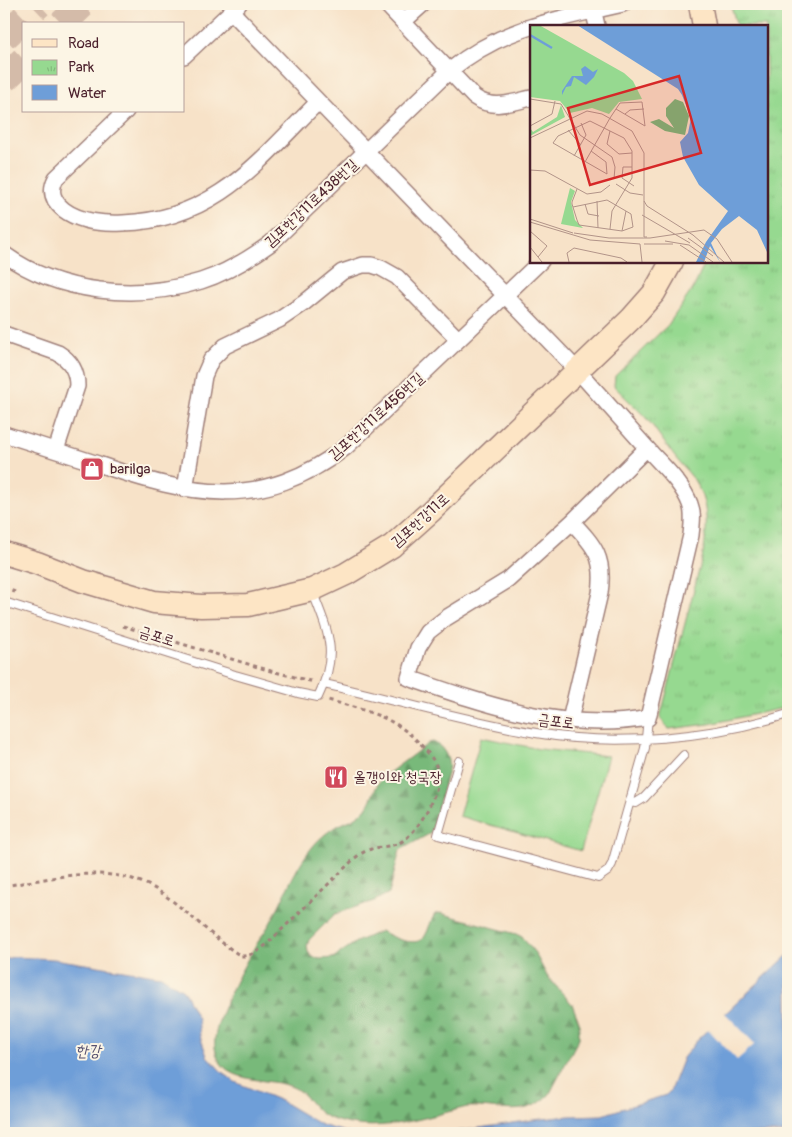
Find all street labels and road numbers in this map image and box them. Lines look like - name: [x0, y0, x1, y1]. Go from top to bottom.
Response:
- street label: 김포한강11로438번길: [261, 155, 362, 252]
- street label: 김포한강11로456번길: [325, 369, 428, 464]
- street label: 김포한강11로: [387, 489, 453, 552]
- street label: 금포로: [137, 622, 177, 651]
- street label: 금포로: [537, 710, 575, 733]

